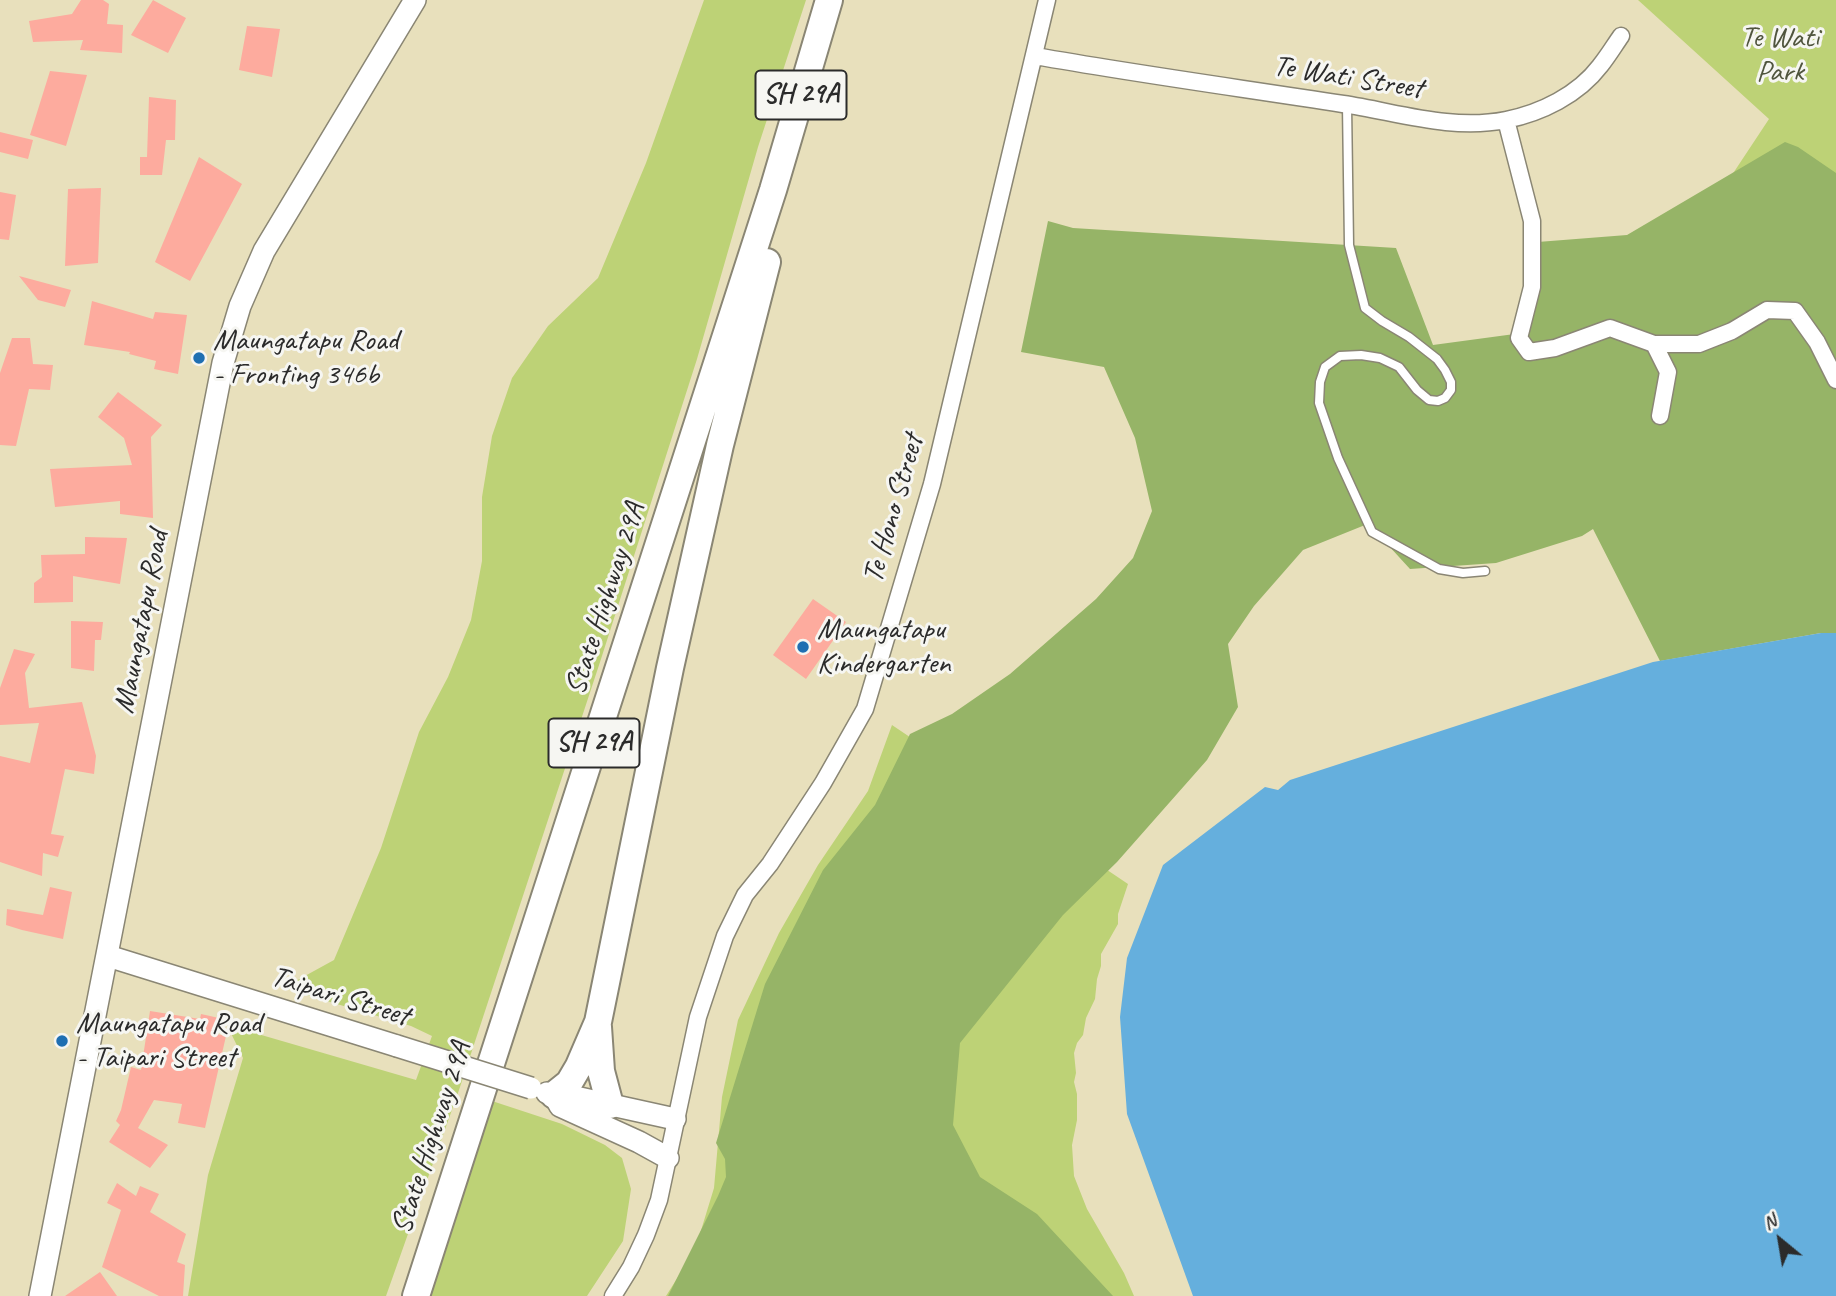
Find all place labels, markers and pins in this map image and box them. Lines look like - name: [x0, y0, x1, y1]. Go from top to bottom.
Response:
- place label: Maungatapu Road - Fronting 346b: [213, 323, 398, 394]
- marker: Maungatapu Road - Fronting 346b: [191, 350, 207, 366]
- place label: Maungatapu Kindergarten: [817, 612, 951, 682]
- marker: Maungatapu Kindergarten: [795, 639, 811, 655]
- place label: Maungatapu Road - Taipari Street: [76, 1006, 261, 1076]
- marker: Maungatapu Road - Taipari Street: [54, 1033, 70, 1049]

